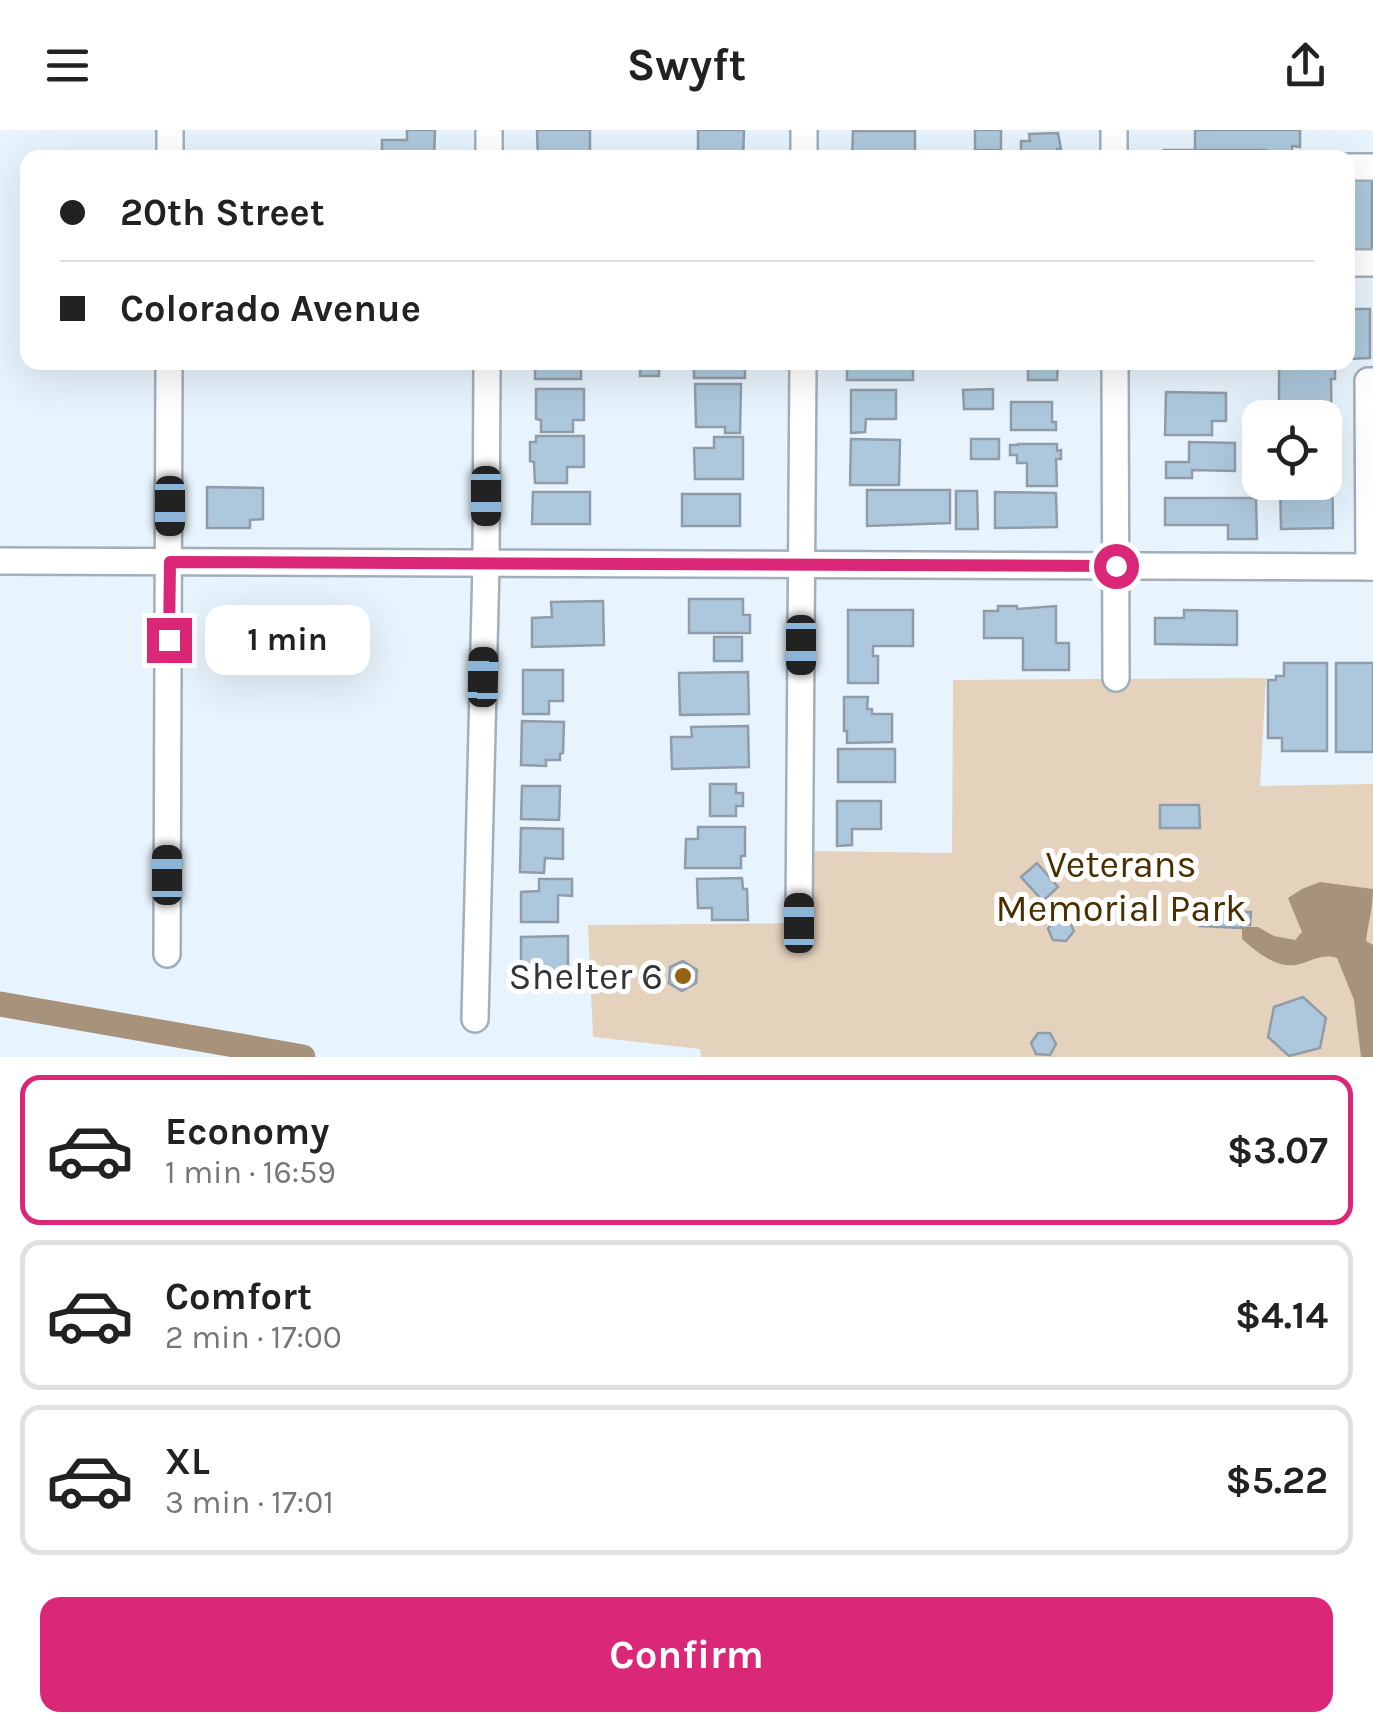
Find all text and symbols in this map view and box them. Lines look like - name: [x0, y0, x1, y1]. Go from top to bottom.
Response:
- icon: menu: [40, 38, 95, 93]
- icon: share: [1278, 38, 1333, 93]
- text: Swyft: [627, 39, 746, 91]
- text: 20th Street: [120, 190, 325, 235]
- text: Colorado Avenue: [120, 286, 421, 331]
- map controls: [1242, 400, 1342, 500]
- button: locate: [1242, 400, 1342, 500]
- car: [471, 466, 501, 526]
- car: [155, 476, 185, 536]
- route start: [1094, 544, 1139, 589]
- callout: 1 min: [204, 605, 369, 675]
- car: [786, 615, 816, 675]
- route end: [147, 618, 192, 663]
- text: 1 min: [247, 621, 328, 658]
- car: [467, 647, 499, 707]
- park label: Veterans Memorial Park: [996, 842, 1246, 931]
- car: [152, 845, 182, 905]
- car: [784, 893, 814, 953]
- place label: Shelter 6: [509, 954, 663, 999]
- marker: Shelter 6: [672, 965, 694, 987]
- icon: car: [45, 1105, 135, 1195]
- text: Economy: [165, 1109, 329, 1154]
- text: $3.07: [1227, 1128, 1328, 1173]
- text: 1 min · 16:59: [165, 1154, 336, 1191]
- icon: car: [45, 1270, 135, 1360]
- text: Comfort: [165, 1274, 312, 1319]
- text: $4.14: [1235, 1293, 1328, 1338]
- text: 2 min · 17:00: [165, 1319, 342, 1356]
- icon: car: [45, 1435, 135, 1525]
- text: XL: [165, 1439, 210, 1484]
- text: $5.22: [1226, 1458, 1328, 1503]
- text: 3 min · 17:01: [165, 1484, 334, 1521]
- button: Confirm: [40, 1597, 1333, 1712]

